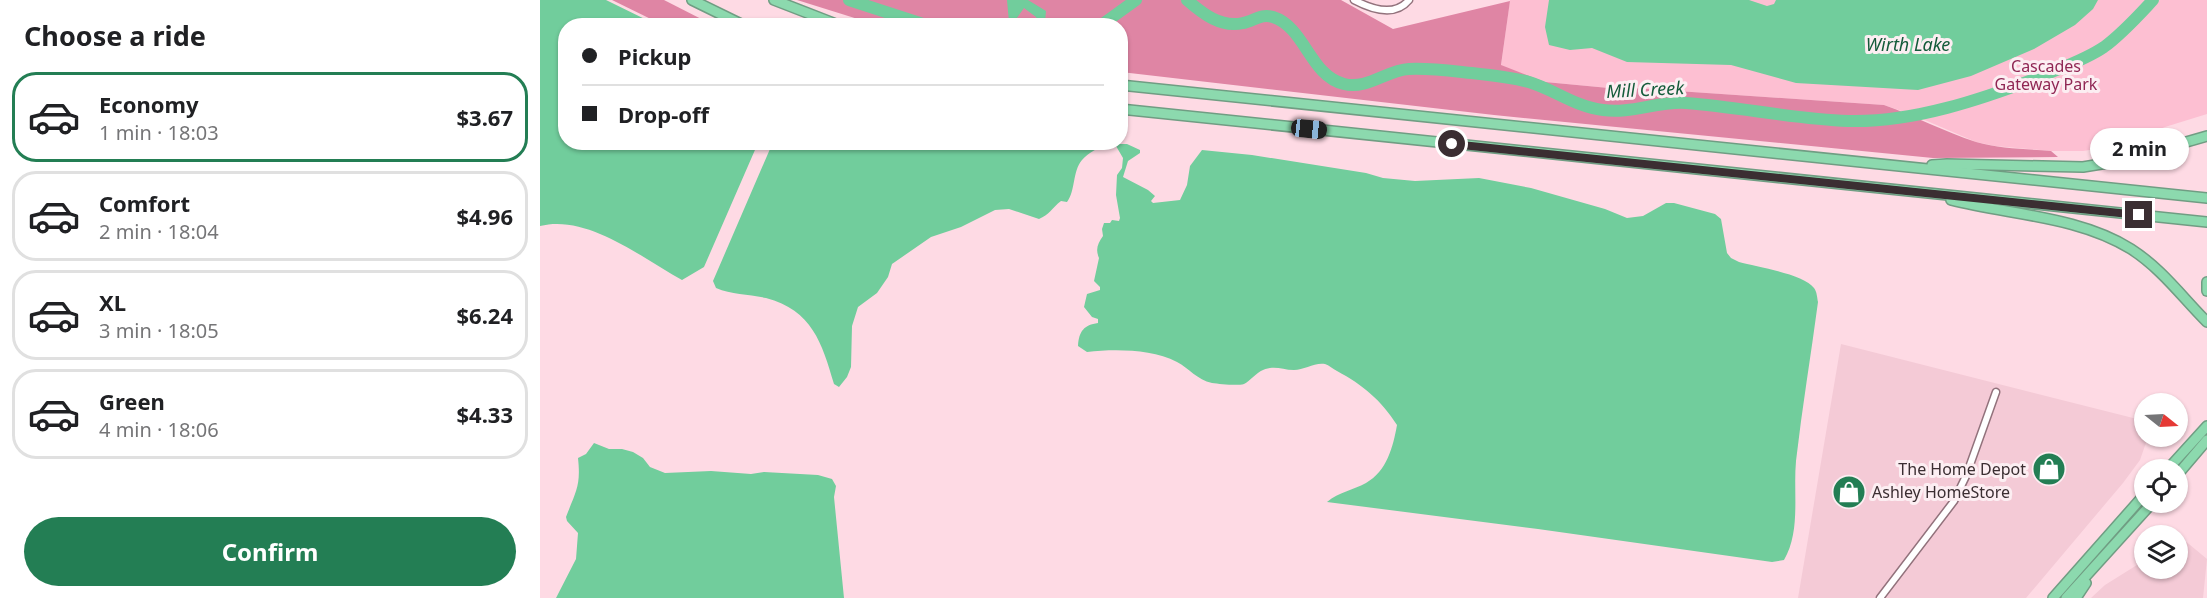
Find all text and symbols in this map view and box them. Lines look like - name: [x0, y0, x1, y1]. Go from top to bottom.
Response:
- text: Choose a ride: [24, 17, 206, 54]
- water label: Wirth Lake: [1866, 32, 1950, 56]
- text: Pickup: [618, 41, 691, 71]
- park label: Cascades Gateway Park: [1995, 55, 2098, 95]
- water label: Mill Creek: [1605, 75, 1686, 103]
- text: Economy: [99, 89, 198, 119]
- icon: car: [27, 90, 81, 144]
- text: Drop-off: [618, 99, 709, 129]
- text: $3.67: [456, 102, 513, 132]
- car: [1290, 118, 1328, 140]
- text: 1 min · 18:03: [99, 119, 219, 146]
- callout: 2 min: [2090, 128, 2188, 170]
- route start: [1438, 130, 1465, 157]
- text: 2 min: [2112, 135, 2167, 162]
- text: Comfort: [99, 188, 190, 218]
- icon: car: [27, 189, 81, 243]
- text: $4.96: [456, 201, 513, 231]
- route end: [2125, 201, 2152, 228]
- text: 2 min · 18:04: [99, 218, 219, 245]
- text: XL: [99, 287, 126, 317]
- icon: car: [27, 288, 81, 342]
- text: $6.24: [456, 300, 513, 330]
- text: 3 min · 18:05: [99, 317, 219, 344]
- text: Green: [99, 386, 165, 416]
- icon: car: [27, 387, 81, 441]
- north arrow: [2134, 393, 2188, 447]
- map controls: [2134, 393, 2188, 579]
- text: $4.33: [456, 399, 513, 429]
- text: 4 min · 18:06: [99, 416, 219, 443]
- shop icon: The Home Depot: [2031, 451, 2067, 487]
- place label: The Home Depot: [1898, 458, 2026, 480]
- button: locate: [2134, 459, 2188, 513]
- shop icon: Ashley HomeStore: [1831, 474, 1867, 510]
- place label: Ashley HomeStore: [1872, 481, 2010, 503]
- button: Confirm: [24, 517, 516, 586]
- button: layers: [2134, 525, 2188, 579]

